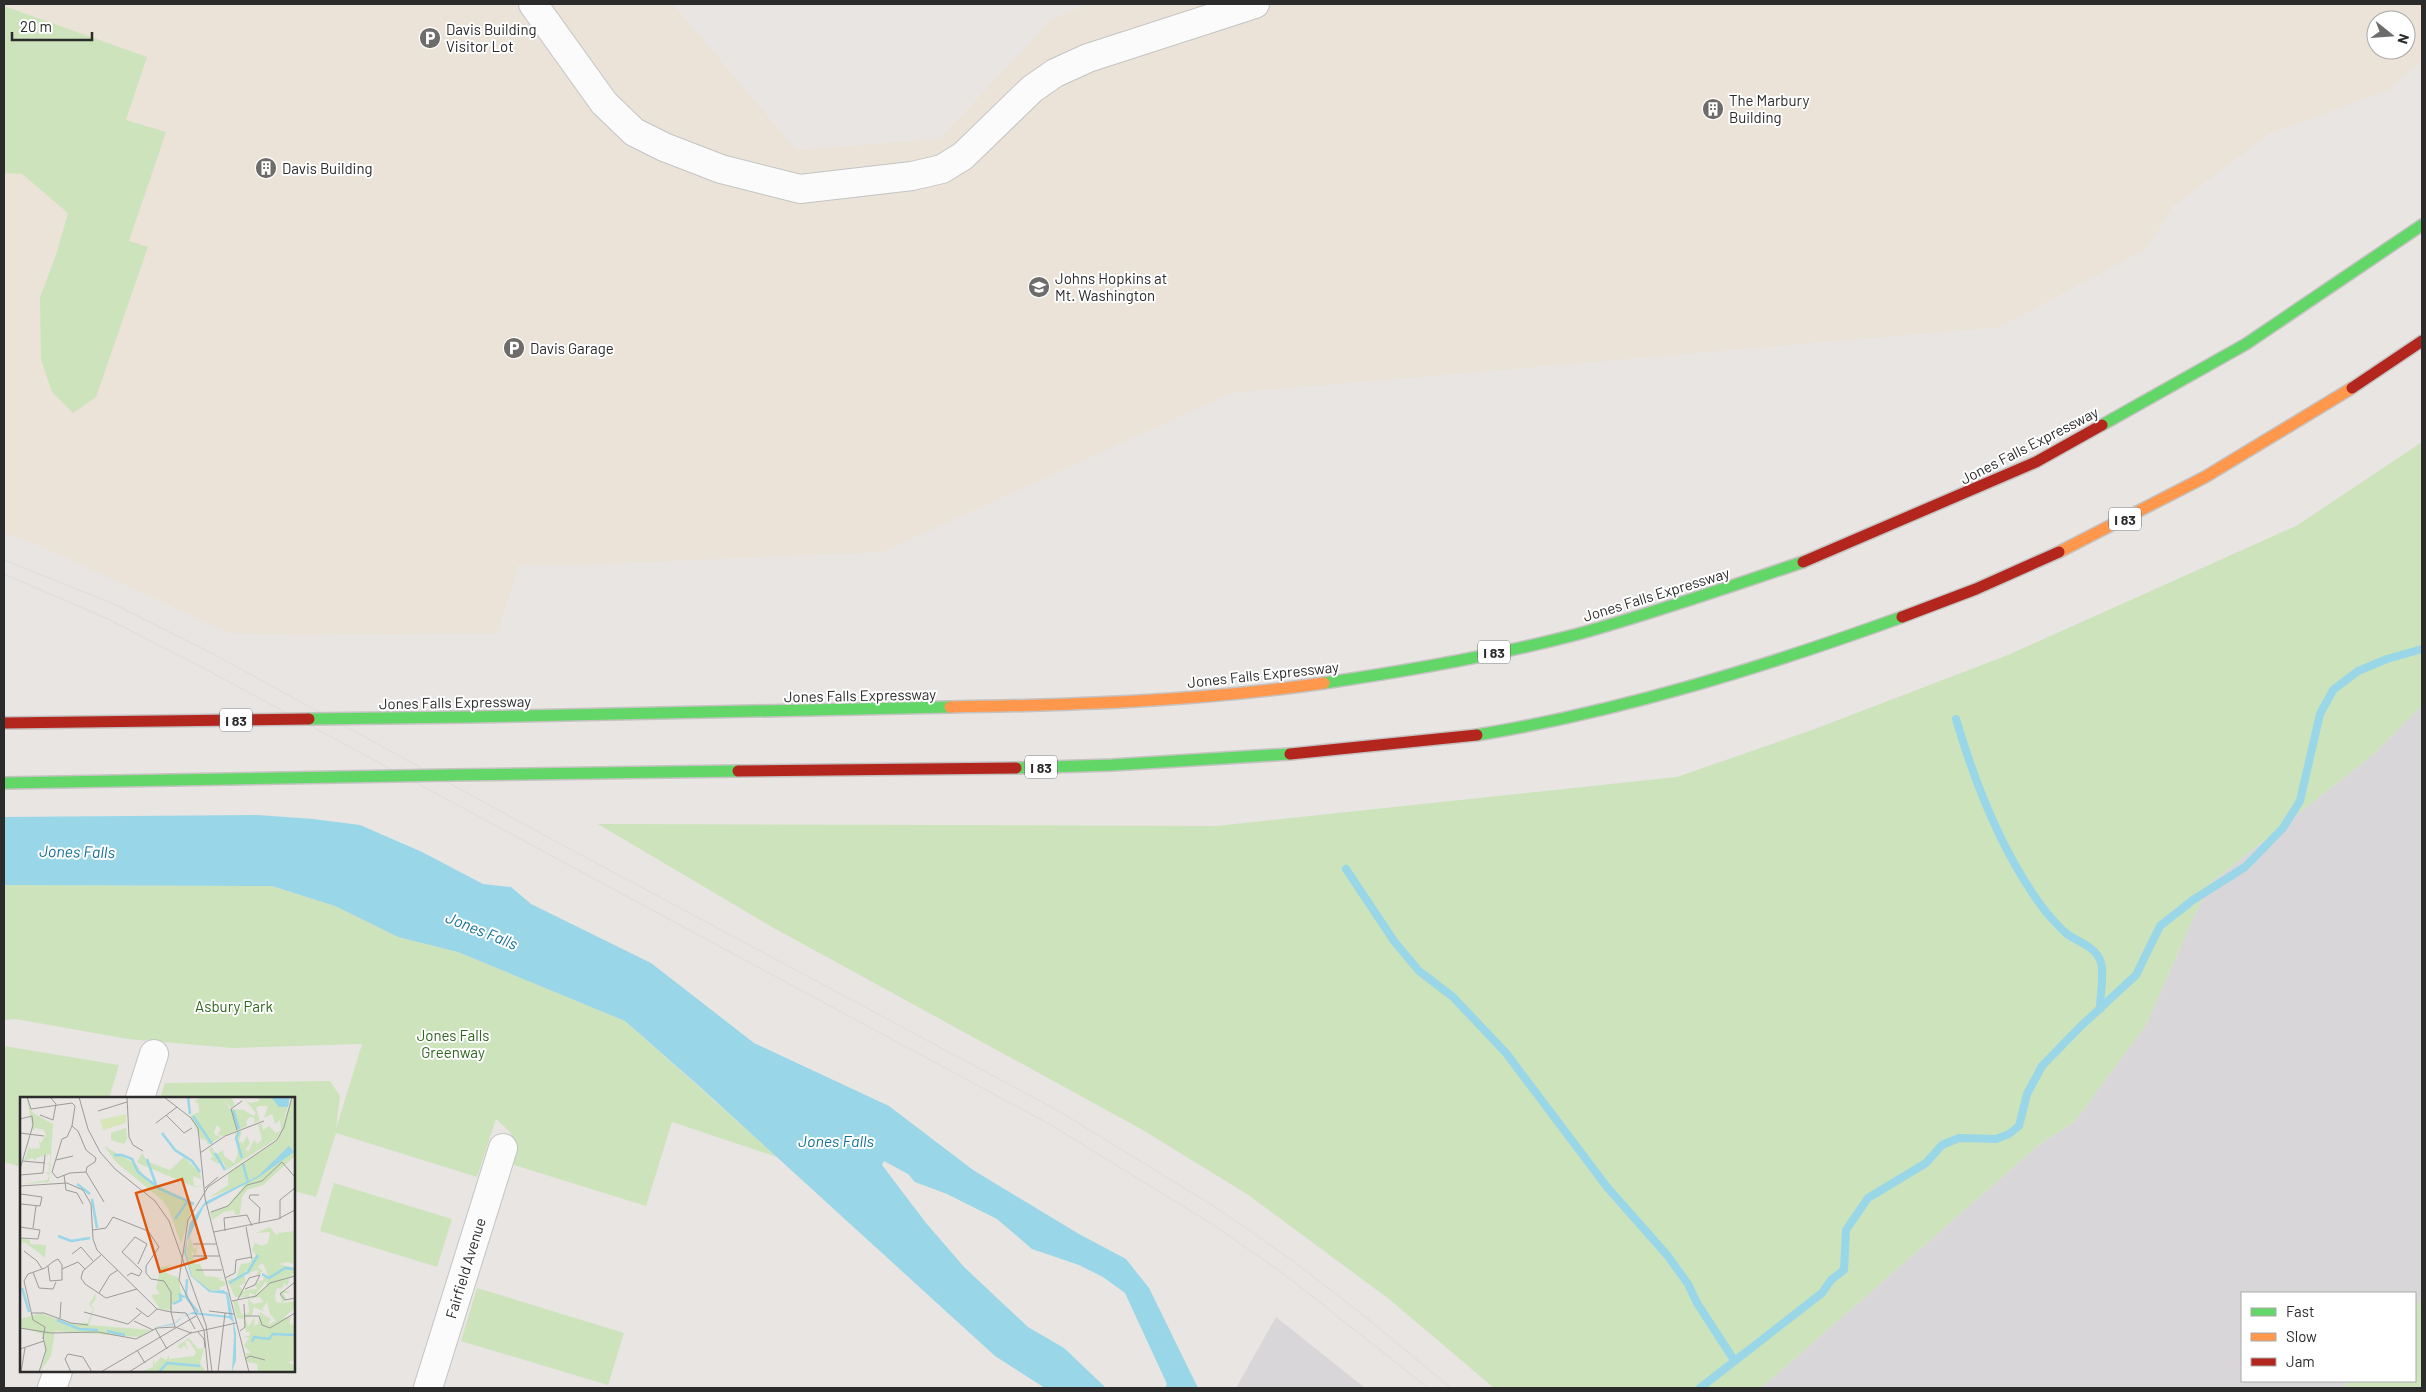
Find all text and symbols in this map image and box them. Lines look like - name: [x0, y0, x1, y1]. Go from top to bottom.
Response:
- scale bar: [12, 10, 92, 42]
- north arrow: [2366, 10, 2416, 60]
- text: 20 m: [20, 17, 52, 35]
- place label: Davis Building Visitor Lot: [446, 20, 537, 55]
- parking icon: Davis Building Visitor Lot: [418, 26, 442, 50]
- text: N: [2394, 32, 2413, 46]
- place label: The Marbury Building: [1729, 91, 1809, 126]
- building icon: The Marbury Building: [1701, 97, 1725, 121]
- building icon: Davis Building: [254, 156, 278, 180]
- place label: Davis Building: [282, 159, 373, 177]
- place label: Johns Hopkins at Mt. Washington: [1055, 269, 1167, 304]
- school or university icon: Johns Hopkins at Mt. Washington: [1027, 275, 1051, 299]
- parking icon: Davis Garage: [502, 336, 526, 360]
- place label: Davis Garage: [530, 339, 614, 357]
- street label: Jones Falls Expressway: [1957, 402, 2101, 488]
- road number: I 83: [2109, 508, 2141, 530]
- street label: Jones Falls Expressway: [1581, 563, 1732, 625]
- road number: I 83: [1478, 640, 1510, 664]
- street label: Jones Falls Expressway: [1186, 657, 1340, 691]
- street label: Jones Falls Expressway: [784, 685, 936, 705]
- street label: Jones Falls Expressway: [379, 692, 531, 712]
- road number: I 83: [220, 708, 252, 732]
- road number: I 83: [1025, 756, 1057, 779]
- water label: Jones Falls: [39, 841, 116, 861]
- water label: Jones Falls: [443, 907, 521, 953]
- park label: Asbury Park: [195, 997, 273, 1015]
- park label: Jones Falls Greenway: [417, 1026, 489, 1061]
- inset map: [20, 1097, 295, 1372]
- water label: Jones Falls: [798, 1131, 875, 1150]
- street label: Fairfield Avenue: [441, 1215, 489, 1321]
- legend: [2241, 1292, 2416, 1382]
- text: Fast: [2286, 1302, 2314, 1320]
- text: Slow: [2286, 1327, 2317, 1345]
- text: Jam: [2286, 1352, 2315, 1370]

